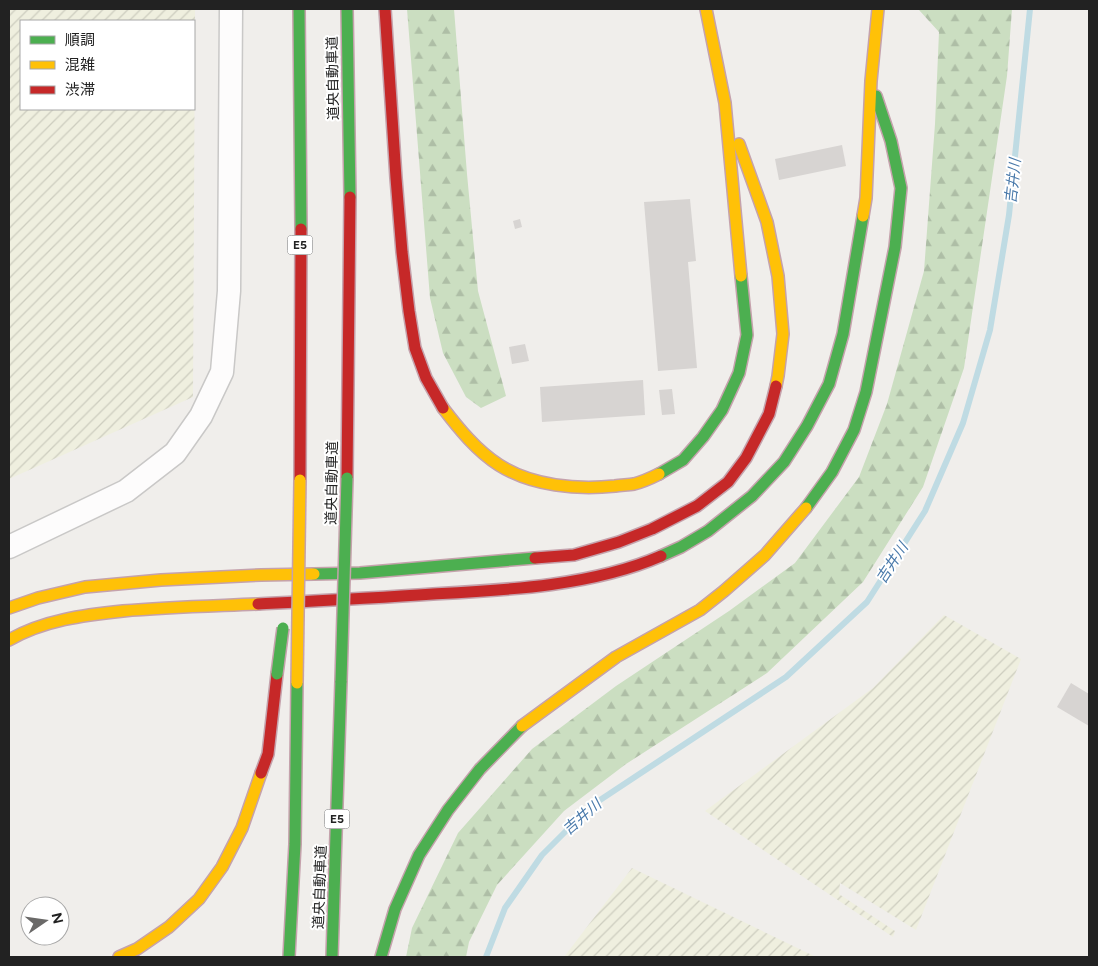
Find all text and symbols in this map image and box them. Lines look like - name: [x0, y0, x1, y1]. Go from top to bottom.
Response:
- legend: [20, 20, 195, 110]
- text: 順調: [65, 31, 95, 49]
- street label: 道央自動車道: [324, 36, 342, 120]
- text: 混雑: [65, 56, 95, 74]
- text: 渋滞: [65, 81, 95, 99]
- water label: 吉井川: [1002, 156, 1025, 204]
- road number: E5: [288, 236, 312, 254]
- street label: 道央自動車道: [323, 441, 341, 525]
- water label: 吉井川: [872, 538, 913, 587]
- water label: 吉井川: [559, 794, 606, 839]
- road number: E5: [324, 810, 350, 829]
- street label: 道央自動車道: [310, 845, 330, 929]
- north arrow: [20, 896, 70, 946]
- text: N: [48, 911, 67, 925]

